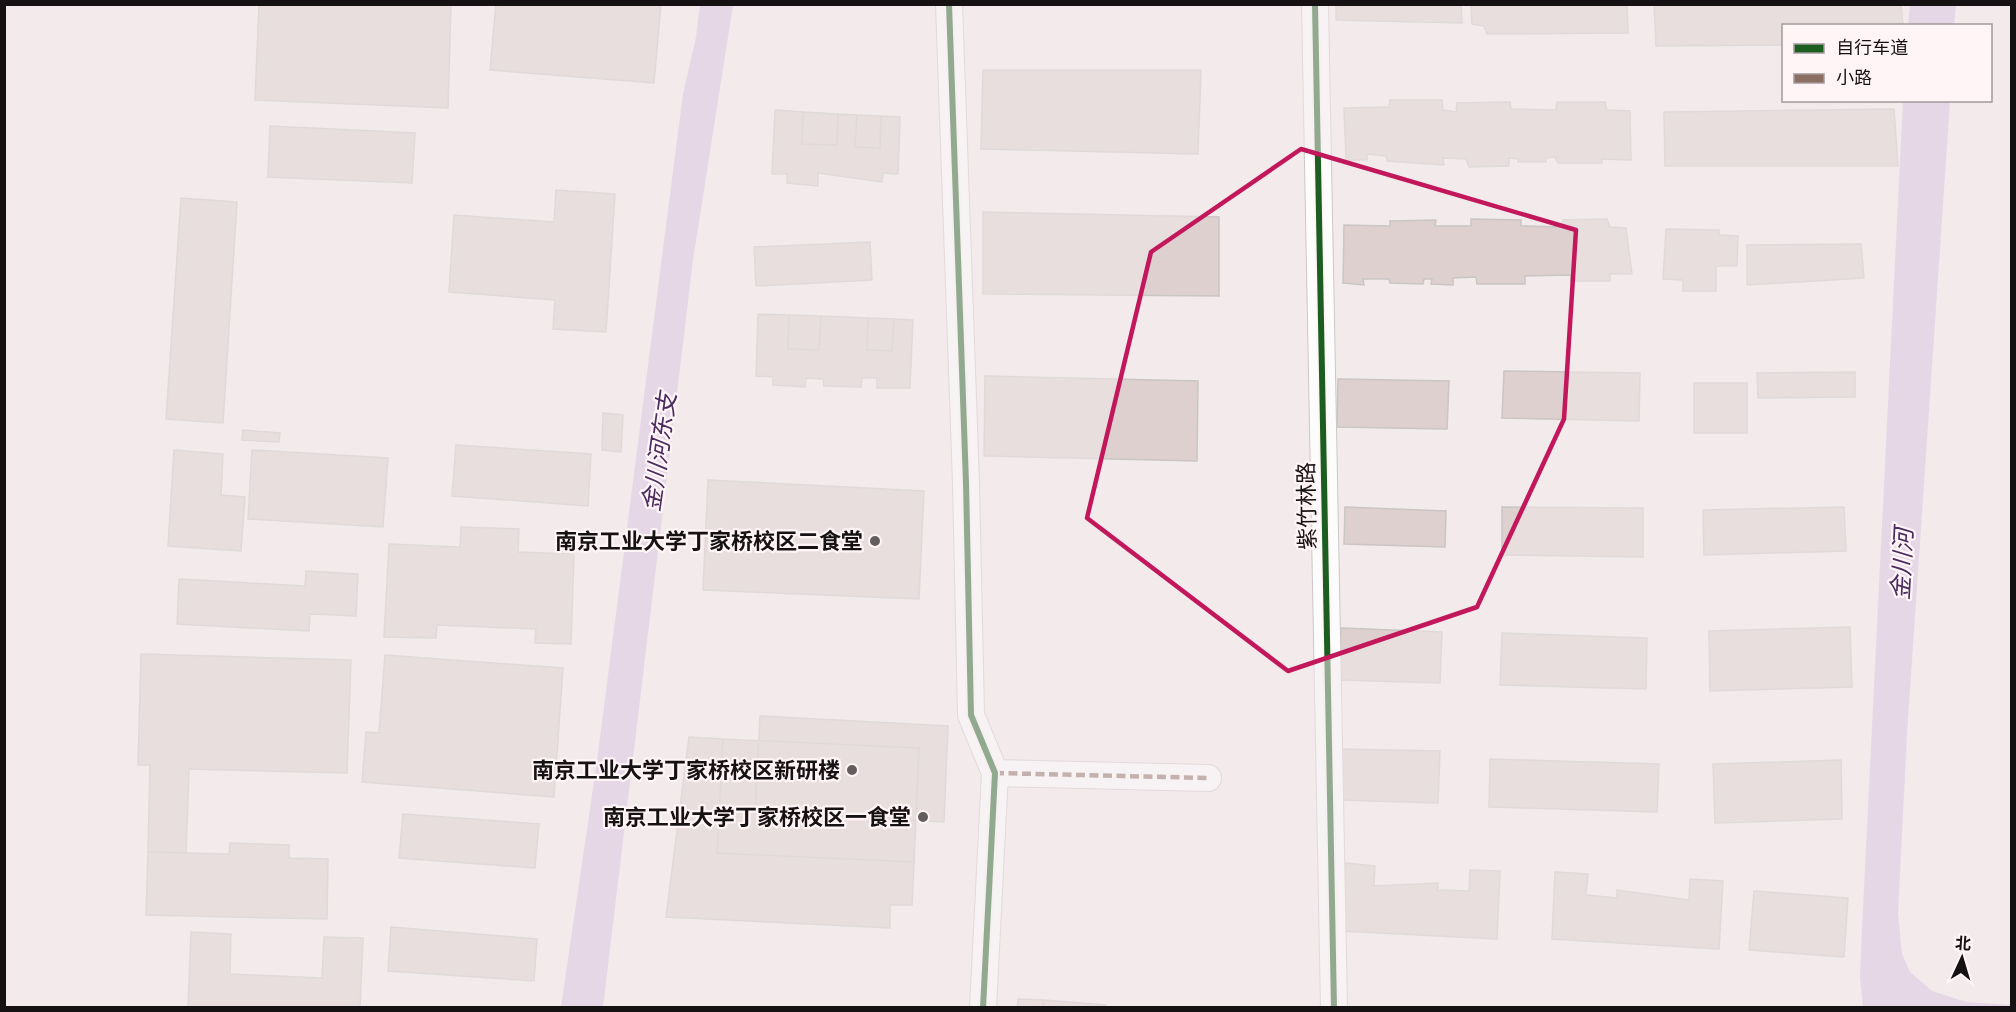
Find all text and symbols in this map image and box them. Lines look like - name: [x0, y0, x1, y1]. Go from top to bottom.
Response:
- legend: [1782, 24, 1992, 102]
- text: 自行车道: [1836, 37, 1908, 59]
- text: 小路: [1836, 67, 1872, 89]
- water label: 金川河东支: [636, 388, 682, 513]
- street label: 紫竹林路: [1293, 462, 1321, 550]
- water label: 金川河: [1886, 523, 1919, 601]
- place label: 南京工业大学丁家桥校区二食堂: [555, 528, 863, 555]
- marker: 南京工业大学丁家桥校区二食堂: [868, 534, 882, 548]
- place label: 南京工业大学丁家桥校区新研楼: [532, 757, 840, 784]
- marker: 南京工业大学丁家桥校区新研楼: [845, 763, 859, 777]
- place label: 南京工业大学丁家桥校区一食堂: [603, 804, 911, 831]
- marker: 南京工业大学丁家桥校区一食堂: [916, 810, 930, 824]
- north arrow: [1932, 928, 1992, 988]
- text: 北: [1954, 933, 1972, 954]

